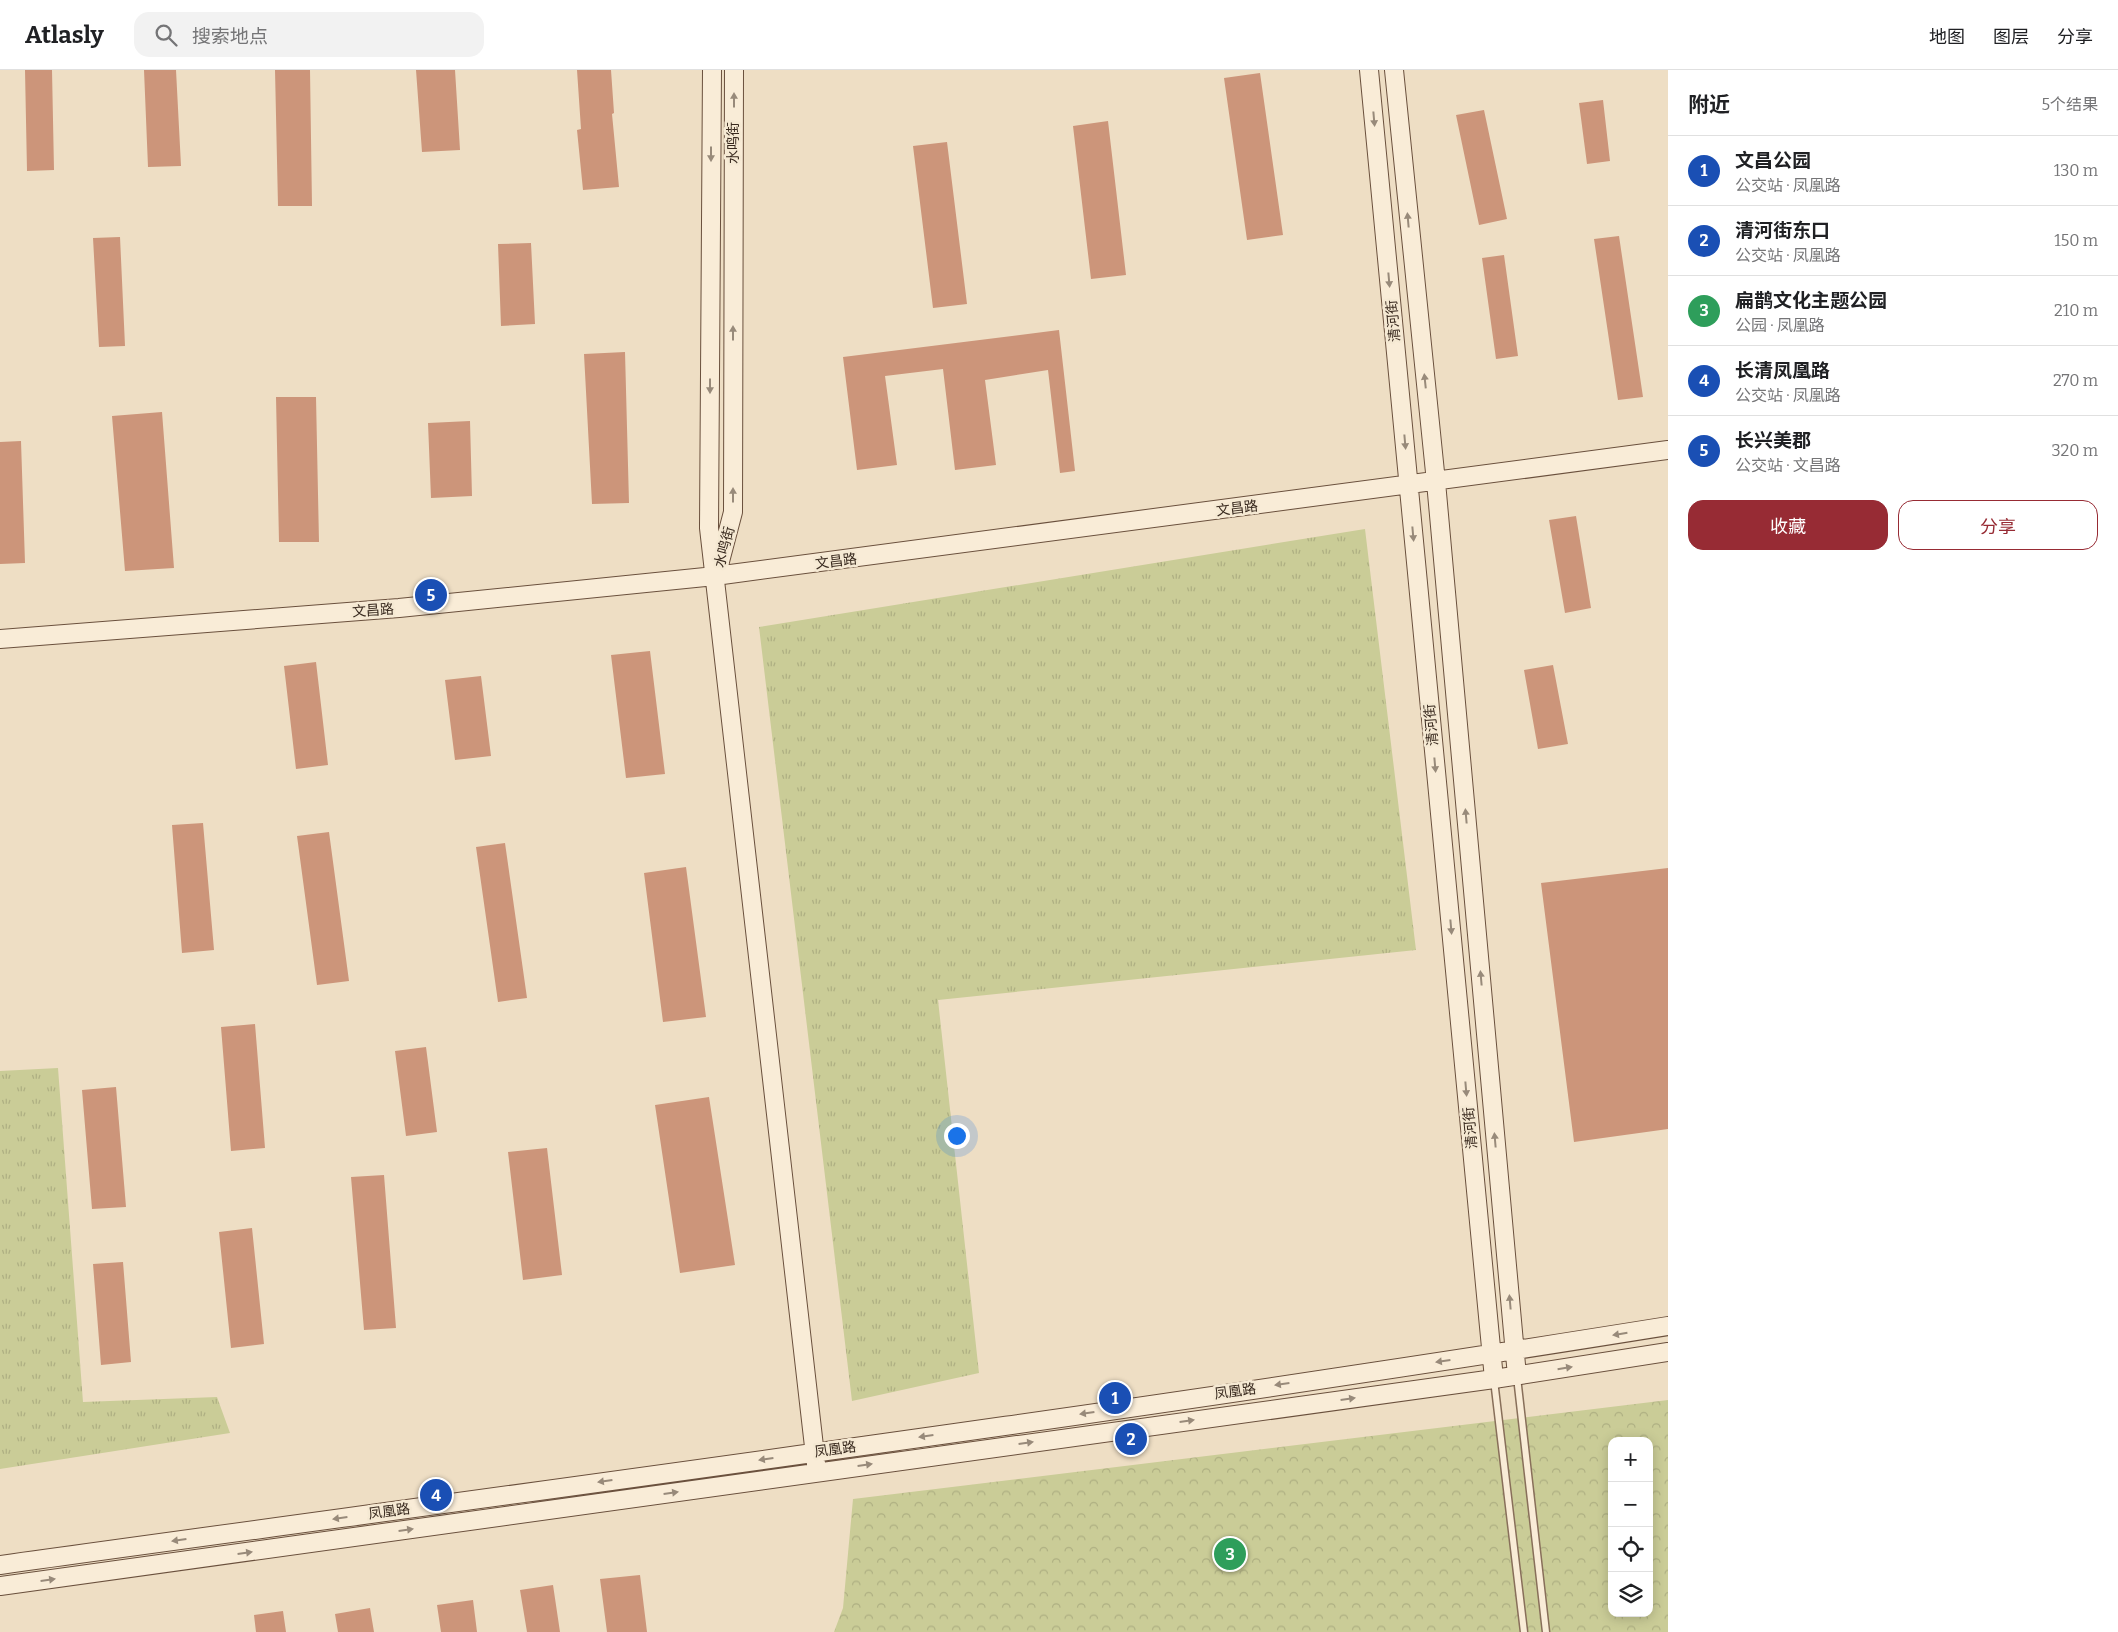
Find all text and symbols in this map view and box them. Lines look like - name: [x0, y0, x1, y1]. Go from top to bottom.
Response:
- search box: [134, 12, 484, 57]
- text: Atlasly: [25, 21, 104, 49]
- icon: search: [152, 21, 180, 49]
- text: 搜索地点: [192, 25, 268, 48]
- text: 地图: [1929, 26, 1965, 48]
- text: 图层: [1993, 26, 2029, 48]
- text: 分享: [2057, 26, 2093, 48]
- one-way arrow: [730, 92, 738, 108]
- text: 附近: [1688, 92, 1730, 118]
- text: 5个结果: [2041, 95, 2098, 114]
- one-way arrow: [1370, 111, 1378, 127]
- street label: 水鸣街: [725, 122, 742, 164]
- one-way arrow: [707, 146, 715, 162]
- text: 文昌公园: [1735, 149, 1811, 172]
- text: 1: [1701, 161, 1707, 180]
- text: 130 m: [2054, 161, 2098, 180]
- text: 公交站 · 凤凰路: [1735, 176, 1841, 195]
- one-way arrow: [1404, 211, 1412, 227]
- text: 清河街东口: [1735, 219, 1830, 242]
- text: 2: [1699, 231, 1709, 250]
- text: 150 m: [2054, 231, 2098, 250]
- text: 公交站 · 凤凰路: [1735, 246, 1841, 265]
- one-way arrow: [1385, 273, 1393, 289]
- text: 扁鹊文化主题公园: [1735, 289, 1887, 312]
- street label: 清河街: [1383, 299, 1404, 343]
- text: 3: [1699, 301, 1709, 320]
- text: 210 m: [2054, 301, 2098, 320]
- text: 公园 · 凤凰路: [1735, 316, 1825, 335]
- one-way arrow: [729, 324, 737, 340]
- text: 长清凤凰路: [1735, 359, 1830, 382]
- text: 4: [1699, 371, 1709, 390]
- text: 270 m: [2053, 371, 2098, 390]
- one-way arrow: [1421, 373, 1429, 389]
- one-way arrow: [706, 378, 714, 394]
- text: 公交站 · 凤凰路: [1735, 386, 1841, 405]
- text: 长兴美郡: [1735, 429, 1811, 452]
- one-way arrow: [1401, 434, 1409, 450]
- text: 5: [1700, 441, 1708, 460]
- text: 320 m: [2051, 441, 2098, 460]
- text: 公交站 · 文昌路: [1735, 456, 1841, 475]
- one-way arrow: [729, 487, 737, 503]
- street label: 文昌路: [1215, 498, 1259, 519]
- button: 收藏: [1688, 500, 1888, 550]
- button: 分享: [1898, 500, 2098, 550]
- street label: 水鸣街: [711, 525, 738, 570]
- one-way arrow: [1409, 526, 1417, 542]
- street label: 文昌路: [814, 551, 858, 572]
- pin: 5: [415, 576, 447, 614]
- street label: 文昌路: [351, 601, 395, 620]
- street label: 清河街: [1421, 703, 1442, 747]
- one-way arrow: [1432, 758, 1440, 774]
- one-way arrow: [1462, 808, 1470, 824]
- one-way arrow: [1447, 919, 1455, 935]
- one-way arrow: [1476, 970, 1484, 986]
- one-way arrow: [1462, 1081, 1470, 1097]
- street label: 清河街: [1460, 1106, 1481, 1150]
- your location: [944, 1123, 970, 1149]
- one-way arrow: [1491, 1131, 1499, 1147]
- one-way arrow: [1506, 1293, 1514, 1309]
- one-way arrow: [1612, 1330, 1628, 1338]
- one-way arrow: [1435, 1357, 1451, 1365]
- one-way arrow: [1557, 1364, 1573, 1372]
- pin: 1: [1099, 1379, 1131, 1417]
- street label: 凤凰路: [1213, 1380, 1257, 1403]
- one-way arrow: [1274, 1381, 1290, 1389]
- one-way arrow: [1340, 1395, 1356, 1403]
- one-way arrow: [1078, 1409, 1094, 1417]
- one-way arrow: [1179, 1417, 1195, 1425]
- pin: 2: [1115, 1420, 1147, 1458]
- one-way arrow: [918, 1432, 934, 1440]
- map controls: [1608, 1437, 1653, 1617]
- button: +: [1608, 1437, 1653, 1482]
- street label: 凤凰路: [813, 1438, 857, 1461]
- one-way arrow: [1018, 1439, 1034, 1447]
- one-way arrow: [758, 1455, 774, 1463]
- one-way arrow: [857, 1461, 873, 1469]
- pin: 4: [420, 1476, 452, 1514]
- one-way arrow: [597, 1477, 613, 1485]
- button: −: [1608, 1482, 1653, 1527]
- one-way arrow: [663, 1488, 679, 1496]
- street label: 凤凰路: [367, 1500, 411, 1523]
- one-way arrow: [332, 1514, 348, 1522]
- one-way arrow: [398, 1526, 414, 1534]
- button: locate: [1608, 1527, 1653, 1572]
- pin: 3: [1214, 1535, 1246, 1573]
- one-way arrow: [171, 1536, 187, 1544]
- one-way arrow: [237, 1549, 253, 1557]
- button: layers: [1608, 1572, 1653, 1617]
- one-way arrow: [41, 1576, 57, 1584]

